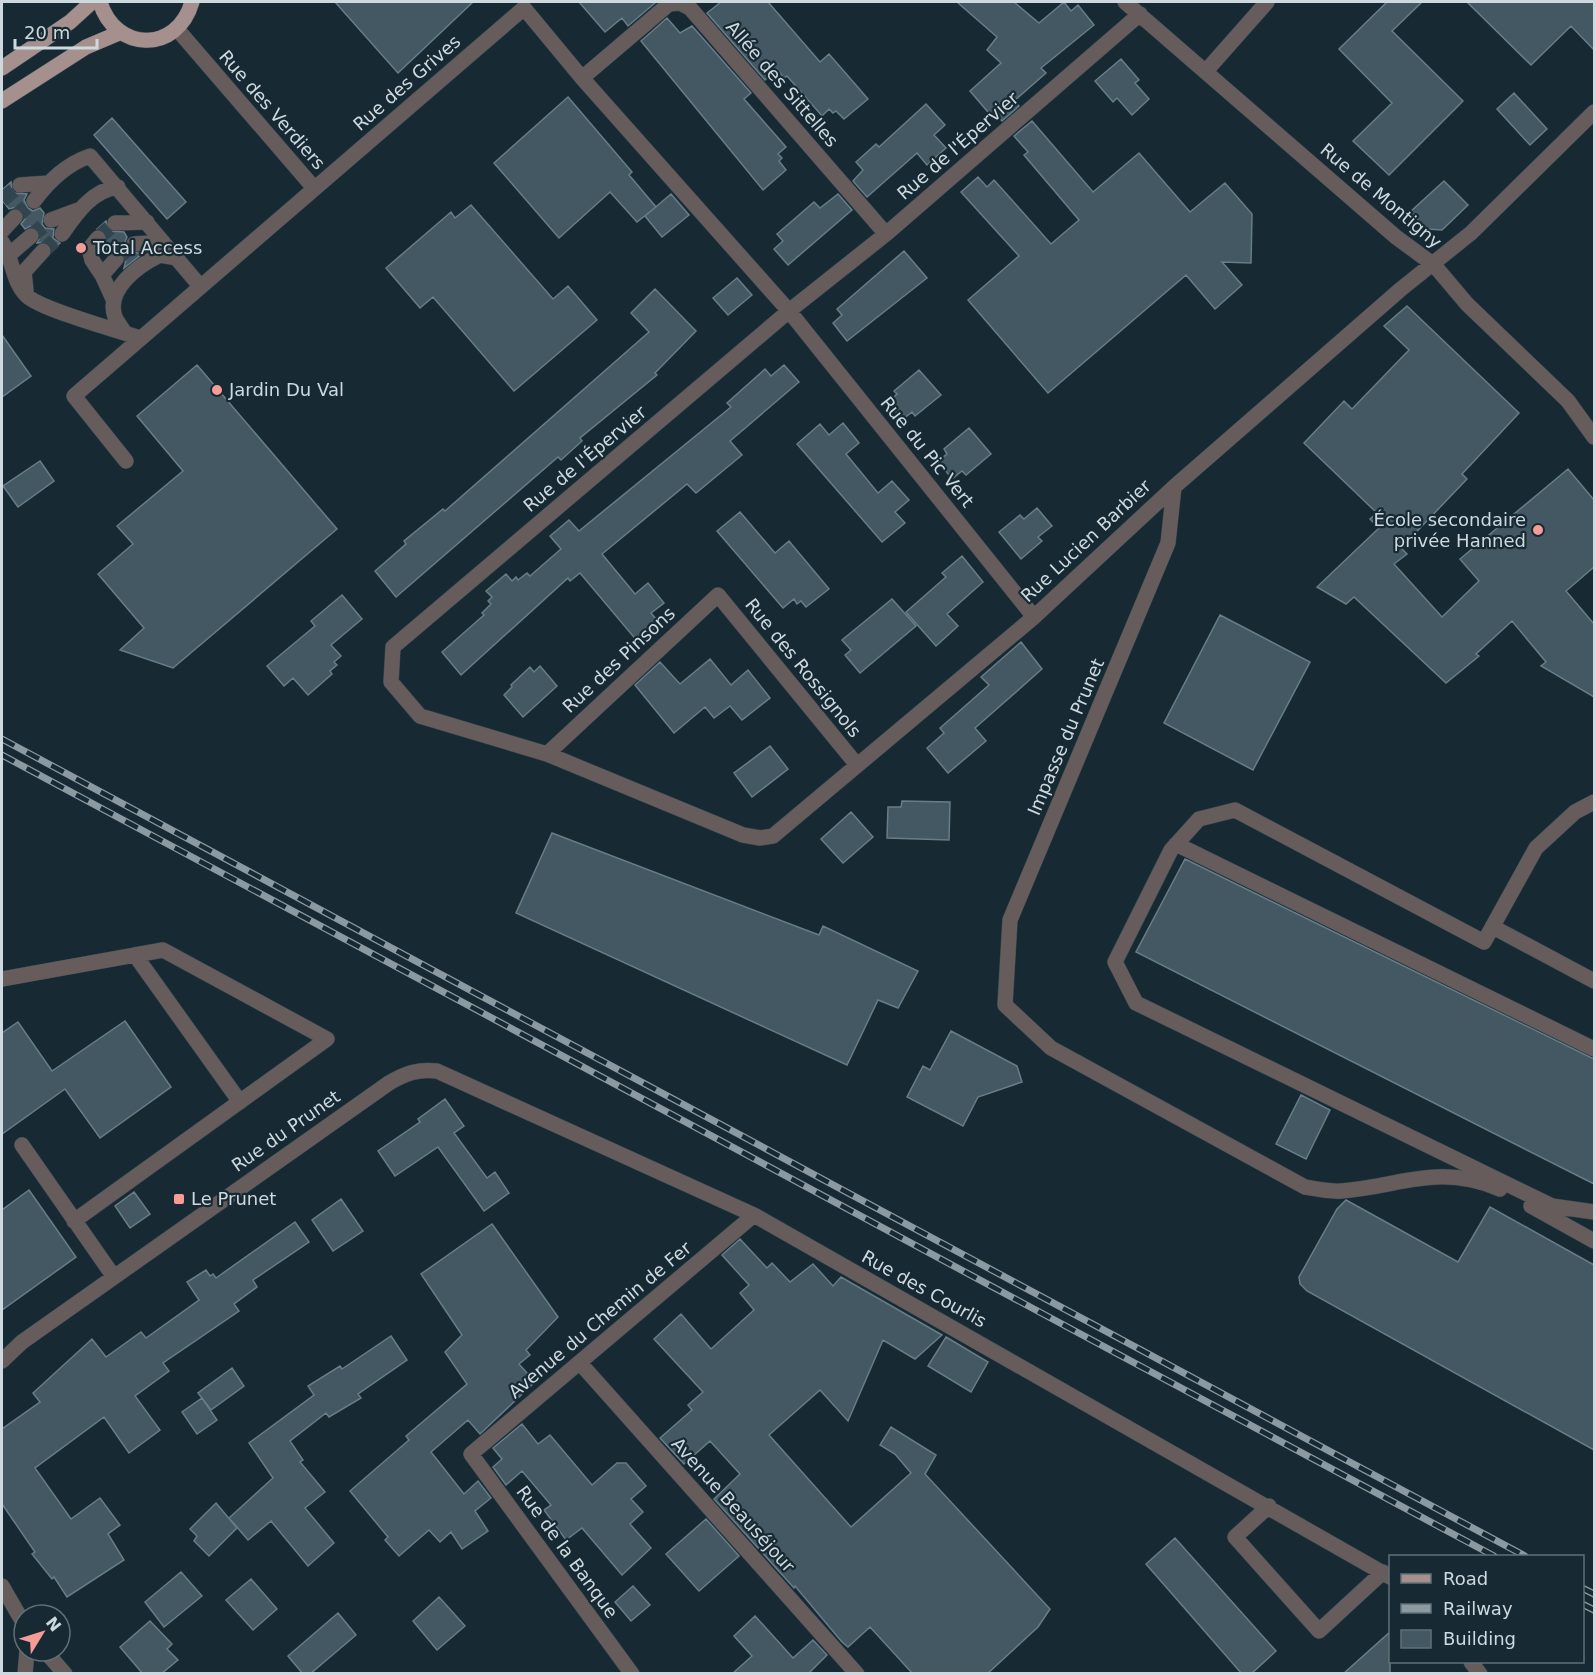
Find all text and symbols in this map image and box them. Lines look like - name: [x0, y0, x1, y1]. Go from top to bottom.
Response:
- scale bar: [15, 12, 98, 50]
- street label: Allée des Sittelles: [722, 16, 843, 151]
- text: 20 m: [24, 22, 70, 43]
- street label: Rue des Grives: [349, 30, 464, 135]
- street label: Rue des Verdiers: [215, 46, 330, 173]
- street label: Rue de l'Épervier: [893, 87, 1023, 204]
- street label: Rue de Montigny: [1316, 139, 1446, 253]
- place label: Total Access: [92, 237, 202, 258]
- marker: Total Access: [74, 241, 88, 255]
- place label: Jardin Du Val: [228, 379, 344, 400]
- marker: Jardin Du Val: [210, 383, 224, 397]
- street label: Rue du Pic Vert: [876, 392, 978, 511]
- street label: Rue de l'Épervier: [519, 401, 651, 516]
- street label: Rue Lucien Barbier: [1016, 475, 1155, 606]
- place label: École secondaire privée Hanned: [1374, 509, 1526, 551]
- marker: École secondaire privée Hanned: [1531, 523, 1545, 537]
- street label: Rue des Rossignols: [741, 594, 866, 741]
- street label: Rue des Pinsons: [558, 602, 679, 717]
- street label: Impasse du Prunet: [1023, 655, 1108, 818]
- street label: Rue du Prunet: [228, 1085, 344, 1176]
- place label: Le Prunet: [191, 1188, 276, 1209]
- marker: Le Prunet: [172, 1192, 186, 1206]
- street label: Avenue du Chemin de Fer: [504, 1237, 696, 1402]
- street label: Rue des Courlis: [858, 1246, 990, 1332]
- street label: Avenue Beauséjour: [667, 1433, 800, 1577]
- street label: Rue de la Banque: [512, 1481, 623, 1622]
- legend: [1389, 1555, 1584, 1663]
- text: Road: [1443, 1568, 1488, 1589]
- text: Railway: [1443, 1598, 1513, 1619]
- north arrow: [12, 1603, 72, 1663]
- text: N: [42, 1613, 65, 1635]
- text: Building: [1443, 1628, 1516, 1649]

